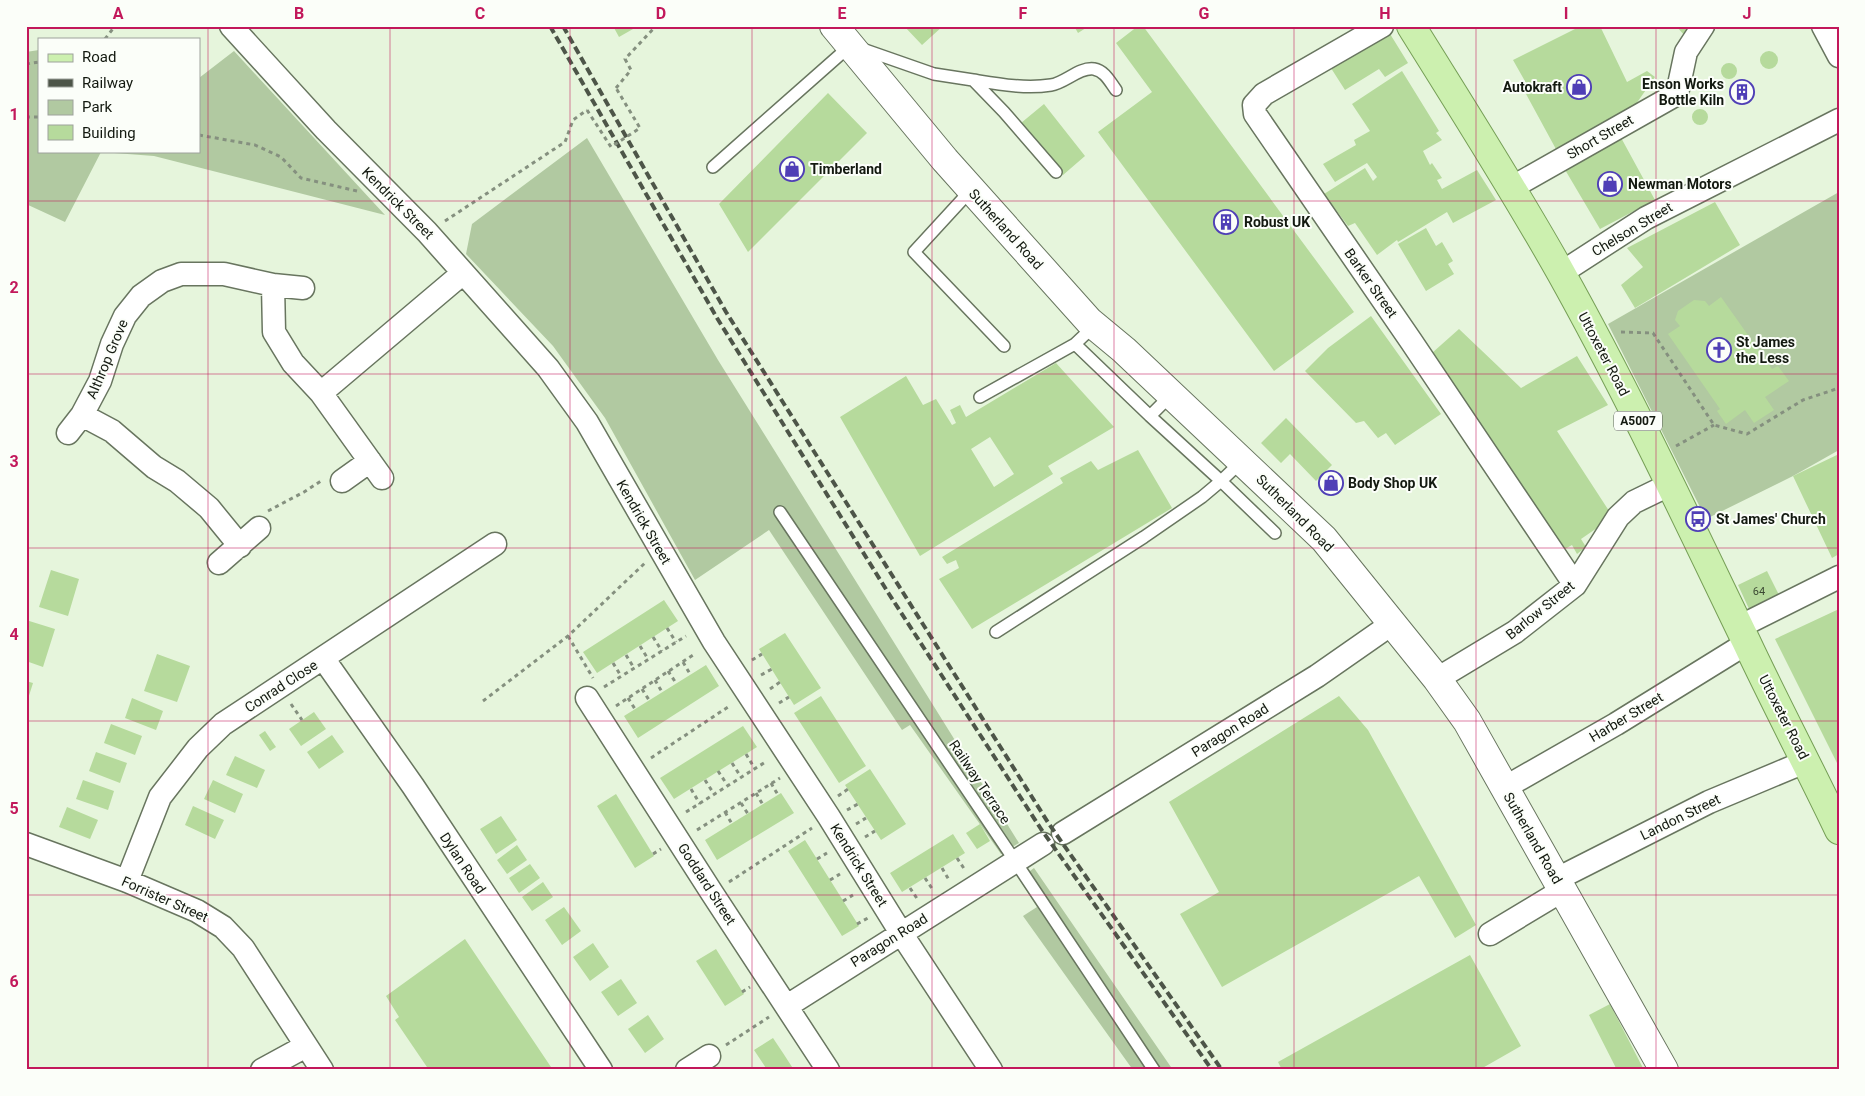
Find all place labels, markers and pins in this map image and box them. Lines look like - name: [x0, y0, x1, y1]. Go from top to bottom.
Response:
- shop icon: Autokraft: [1566, 74, 1592, 100]
- place label: Enson Works Bottle Kiln: [1642, 76, 1724, 108]
- place label: Autokraft: [1503, 79, 1562, 95]
- building icon: Enson Works Bottle Kiln: [1729, 79, 1755, 105]
- shop icon: Timberland: [779, 156, 805, 182]
- place label: Timberland: [810, 161, 882, 177]
- shop icon: Newman Motors: [1597, 171, 1623, 197]
- place label: Newman Motors: [1628, 176, 1732, 192]
- building icon: Robust UK: [1213, 209, 1239, 235]
- place label: Robust UK: [1244, 214, 1310, 230]
- place label: St James the Less: [1736, 334, 1795, 366]
- church icon: St James the Less: [1706, 337, 1732, 363]
- shop icon: Body Shop UK: [1318, 470, 1344, 496]
- place label: Body Shop UK: [1348, 475, 1437, 491]
- bus stop icon: St James' Church: [1685, 506, 1711, 532]
- place label: St James' Church: [1716, 511, 1826, 527]

